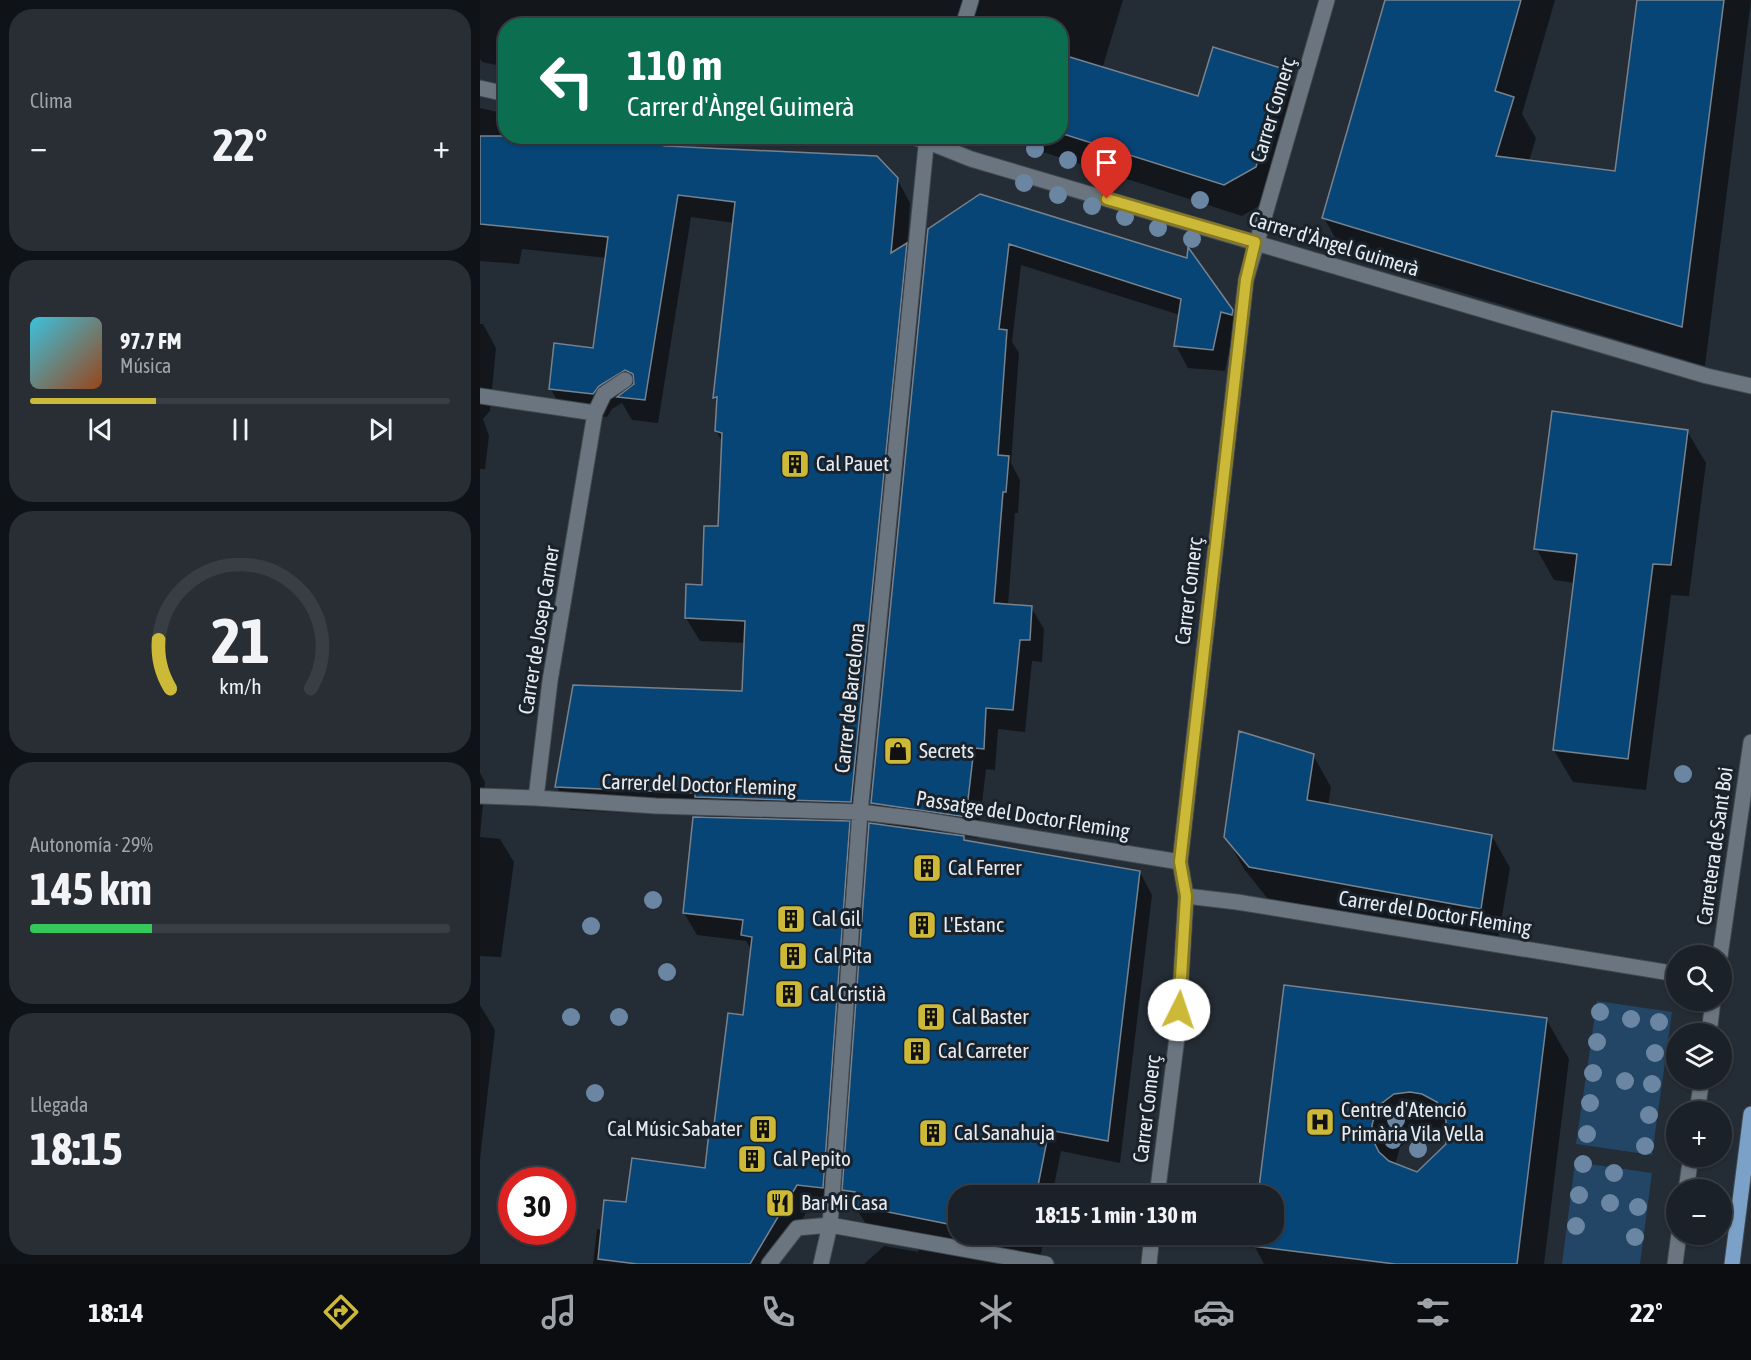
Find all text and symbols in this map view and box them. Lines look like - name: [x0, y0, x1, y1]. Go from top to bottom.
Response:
- text: 110 m: [627, 41, 722, 89]
- icon: left: [528, 42, 606, 120]
- street label: Carrer Comerç: [1245, 54, 1299, 165]
- text: Clima: [30, 89, 73, 112]
- text: Carrer d'Àngel Guimerà: [627, 91, 855, 122]
- text: 22°: [213, 119, 267, 171]
- text: −: [30, 127, 47, 165]
- text: +: [433, 127, 450, 165]
- pin: [1081, 137, 1132, 199]
- icon: arrive: [1090, 146, 1123, 179]
- street label: Carrer d'Àngel Guimerà: [1246, 206, 1422, 280]
- text: 97.7 FM: [120, 328, 182, 354]
- text: Música: [120, 354, 171, 377]
- icon: previous: [84, 413, 117, 446]
- icon: pause: [224, 413, 257, 446]
- icon: next: [364, 413, 397, 446]
- building icon: Cal Pauet: [779, 448, 811, 480]
- place label: Cal Pauet: [816, 451, 889, 475]
- street label: Carrer Comerç: [1170, 536, 1207, 646]
- street label: Carrer de Josep Carner: [513, 543, 563, 716]
- text: 21: [211, 605, 269, 676]
- street label: Carrer de Barcelona: [829, 622, 869, 774]
- text: km/h: [219, 674, 261, 699]
- shop icon: Secrets: [882, 735, 914, 767]
- place label: Secrets: [919, 738, 974, 762]
- street label: Carretera de Sant Boi: [1691, 765, 1737, 927]
- street label: Carrer del Doctor Fleming: [601, 769, 797, 799]
- street label: Passatge del Doctor Fleming: [915, 785, 1132, 843]
- text: Autonomía · 29%: [30, 833, 153, 856]
- building icon: Cal Ferrer: [911, 852, 943, 884]
- place label: Cal Ferrer: [948, 855, 1022, 879]
- text: 145 km: [30, 863, 152, 915]
- street label: Carrer del Doctor Fleming: [1337, 885, 1533, 939]
- building icon: Cal Gil: [775, 903, 807, 935]
- place label: Cal Gil: [812, 906, 862, 930]
- building icon: L'Estanc: [906, 909, 938, 941]
- place label: L'Estanc: [943, 912, 1004, 936]
- building icon: Cal Pita: [777, 940, 809, 972]
- place label: Cal Pita: [814, 943, 872, 967]
- map controls: [1666, 945, 1732, 1245]
- button: search: [1666, 945, 1732, 1011]
- building icon: Cal Cristià: [773, 978, 805, 1010]
- position arrow: [1147, 978, 1211, 1042]
- place label: Cal Cristià: [810, 981, 886, 1005]
- building icon: Cal Baster: [915, 1001, 947, 1033]
- place label: Cal Baster: [952, 1004, 1029, 1028]
- button: layers: [1666, 1023, 1732, 1089]
- building icon: Cal Carreter: [901, 1035, 933, 1067]
- place label: Cal Carreter: [938, 1038, 1029, 1062]
- street label: Carrer Comerç: [1128, 1054, 1165, 1164]
- text: Llegada: [30, 1093, 88, 1116]
- place label: Centre d'Atenció Primària Vila Vella: [1341, 1097, 1484, 1145]
- button: +: [1666, 1101, 1732, 1167]
- hospital icon: Centre d'Atenció Primària Vila Vella: [1304, 1106, 1336, 1138]
- building icon: Cal Músic Sabater: [747, 1113, 779, 1145]
- place label: Cal Músic Sabater: [607, 1116, 743, 1140]
- building icon: Cal Sanahuja: [917, 1117, 949, 1149]
- place label: Cal Sanahuja: [954, 1120, 1055, 1144]
- text: 18:15: [30, 1123, 123, 1175]
- building icon: Cal Pepito: [736, 1143, 768, 1175]
- place label: Cal Pepito: [773, 1146, 851, 1170]
- speed limit sign: 30: [498, 1167, 576, 1245]
- button: −: [1666, 1179, 1732, 1245]
- restaurant icon: Bar Mi Casa: [764, 1187, 796, 1219]
- place label: Bar Mi Casa: [801, 1190, 888, 1214]
- text: 18:15 · 1 min · 130 m: [1035, 1202, 1197, 1228]
- icon: directions: [320, 1291, 362, 1333]
- icon: music: [538, 1291, 580, 1333]
- icon: phone: [757, 1291, 799, 1333]
- icon: climate: [975, 1291, 1017, 1333]
- icon: car: [1193, 1291, 1235, 1333]
- icon: filters: [1412, 1291, 1454, 1333]
- text: 18:14: [88, 1297, 144, 1328]
- text: 22°: [1630, 1297, 1663, 1328]

